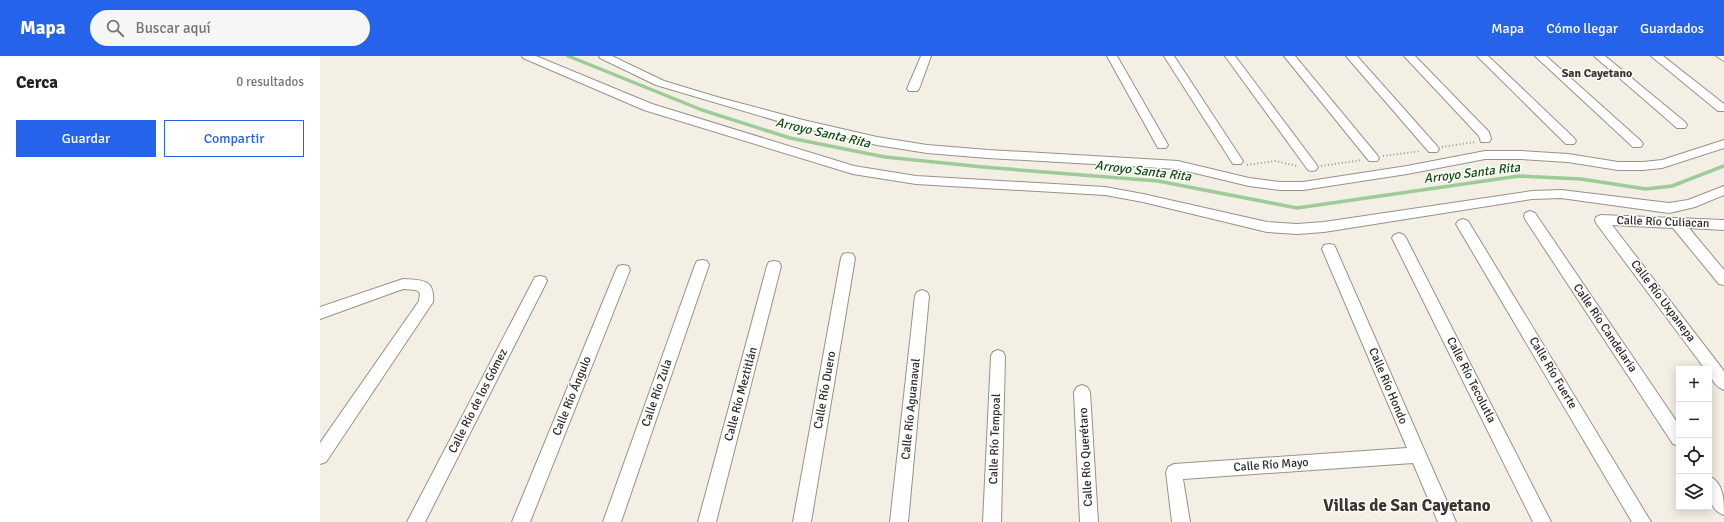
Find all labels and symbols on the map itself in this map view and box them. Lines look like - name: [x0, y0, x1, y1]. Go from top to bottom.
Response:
- district label: San Cayetano: [1562, 66, 1632, 81]
- water label: Arroyo Santa Rita: [774, 114, 872, 152]
- water label: Arroyo Santa Rita: [1094, 157, 1192, 185]
- water label: Arroyo Santa Rita: [1423, 159, 1521, 187]
- street label: Calle Río Culiacan: [1616, 213, 1710, 231]
- street label: Calle Río Uxpanepa: [1627, 257, 1699, 345]
- street label: Calle Río Candelaria: [1570, 281, 1640, 375]
- street label: Calle Río Tecolutla: [1443, 334, 1499, 426]
- street label: Calle Río Fuerte: [1526, 334, 1580, 412]
- street label: Calle Río Meztitlán: [721, 345, 761, 443]
- street label: Calle Río de los Gómez: [445, 346, 511, 456]
- street label: Calle Río Hondo: [1365, 346, 1411, 426]
- street label: Calle Río Duero: [811, 350, 839, 430]
- street label: Calle Río Ángulo: [549, 354, 595, 438]
- street label: Calle Río Zula: [638, 357, 676, 429]
- street label: Calle Río Aguanaval: [898, 357, 924, 460]
- street label: Calle Río Tempoal: [986, 393, 1004, 485]
- street label: Calle Río Querétaro: [1076, 407, 1096, 507]
- street label: Calle Río Mayo: [1233, 455, 1309, 475]
- district label: Villas de San Cayetano: [1323, 495, 1491, 516]

